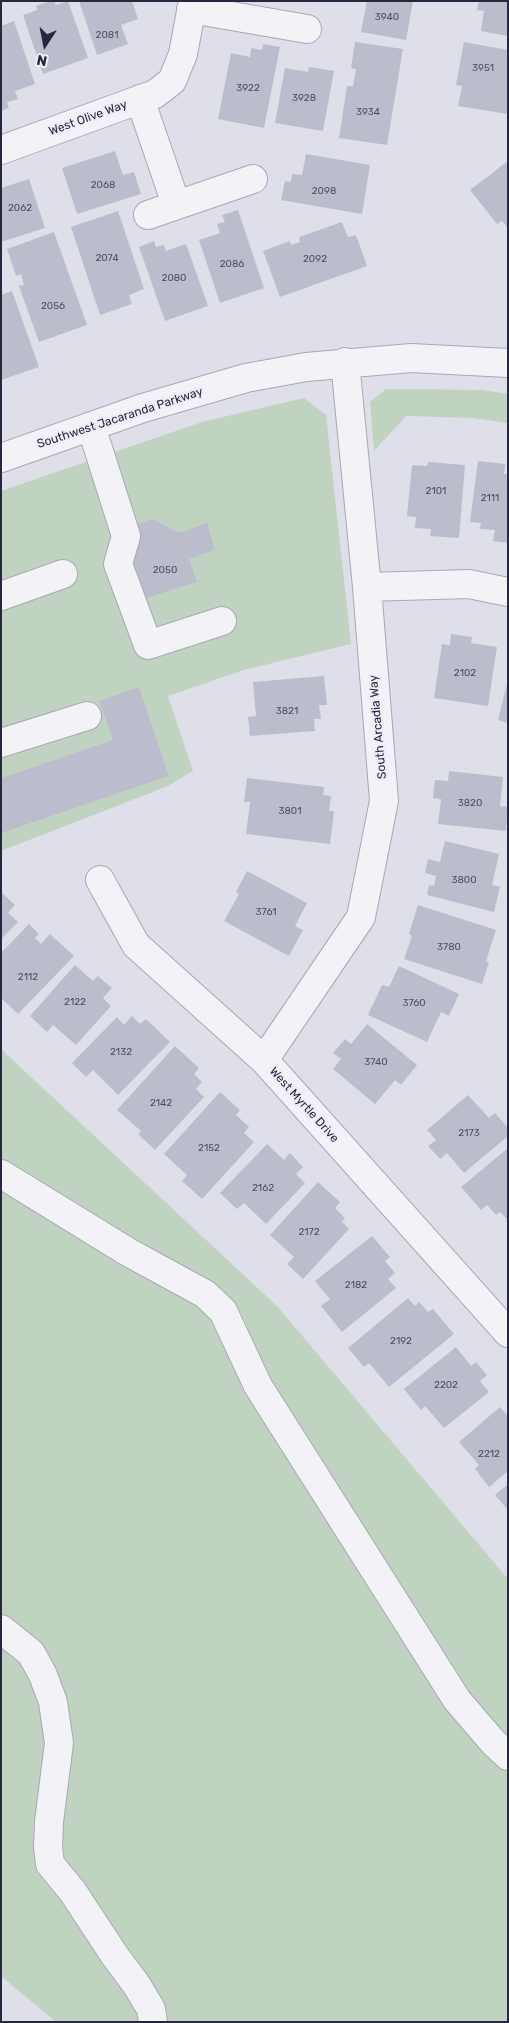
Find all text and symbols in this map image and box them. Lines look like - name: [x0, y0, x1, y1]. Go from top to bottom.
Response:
- house number: 3940: [375, 11, 399, 23]
- north arrow: [20, 20, 70, 70]
- house number: 2081: [96, 29, 118, 41]
- text: N: [35, 51, 49, 70]
- house number: 3951: [472, 62, 494, 74]
- house number: 3922: [236, 82, 260, 94]
- house number: 3928: [292, 92, 316, 104]
- street label: West Olive Way: [47, 97, 129, 139]
- house number: 3934: [356, 106, 380, 118]
- house number: 2068: [91, 179, 115, 191]
- house number: 2098: [312, 185, 336, 197]
- house number: 2062: [8, 202, 32, 214]
- house number: 2074: [95, 252, 119, 264]
- house number: 2092: [303, 253, 327, 265]
- house number: 2086: [220, 258, 244, 270]
- house number: 2080: [162, 272, 186, 284]
- house number: 2056: [41, 300, 65, 312]
- street label: Southwest Jacaranda Parkway: [35, 384, 205, 452]
- house number: 2101: [426, 485, 446, 497]
- house number: 2111: [481, 492, 499, 504]
- house number: 2050: [153, 564, 177, 576]
- house number: 2102: [454, 667, 476, 679]
- street label: South Arcadia Way: [366, 674, 390, 780]
- house number: 3821: [276, 705, 298, 717]
- house number: 3820: [458, 797, 482, 809]
- house number: 3801: [279, 805, 301, 817]
- house number: 3800: [451, 874, 477, 886]
- house number: 3761: [256, 906, 276, 918]
- house number: 3780: [437, 941, 461, 953]
- house number: 2112: [18, 971, 38, 983]
- house number: 2122: [64, 996, 86, 1008]
- house number: 3760: [402, 997, 426, 1009]
- house number: 2132: [110, 1046, 132, 1058]
- house number: 3740: [364, 1056, 388, 1068]
- street label: West Myrtle Drive: [266, 1064, 342, 1146]
- house number: 2142: [150, 1097, 172, 1109]
- house number: 2173: [458, 1127, 480, 1139]
- house number: 2152: [198, 1142, 220, 1154]
- house number: 2162: [252, 1182, 274, 1194]
- house number: 2172: [298, 1226, 320, 1238]
- house number: 2182: [345, 1279, 367, 1291]
- house number: 2192: [390, 1335, 412, 1347]
- house number: 2202: [434, 1379, 458, 1391]
- house number: 2212: [478, 1448, 500, 1460]

